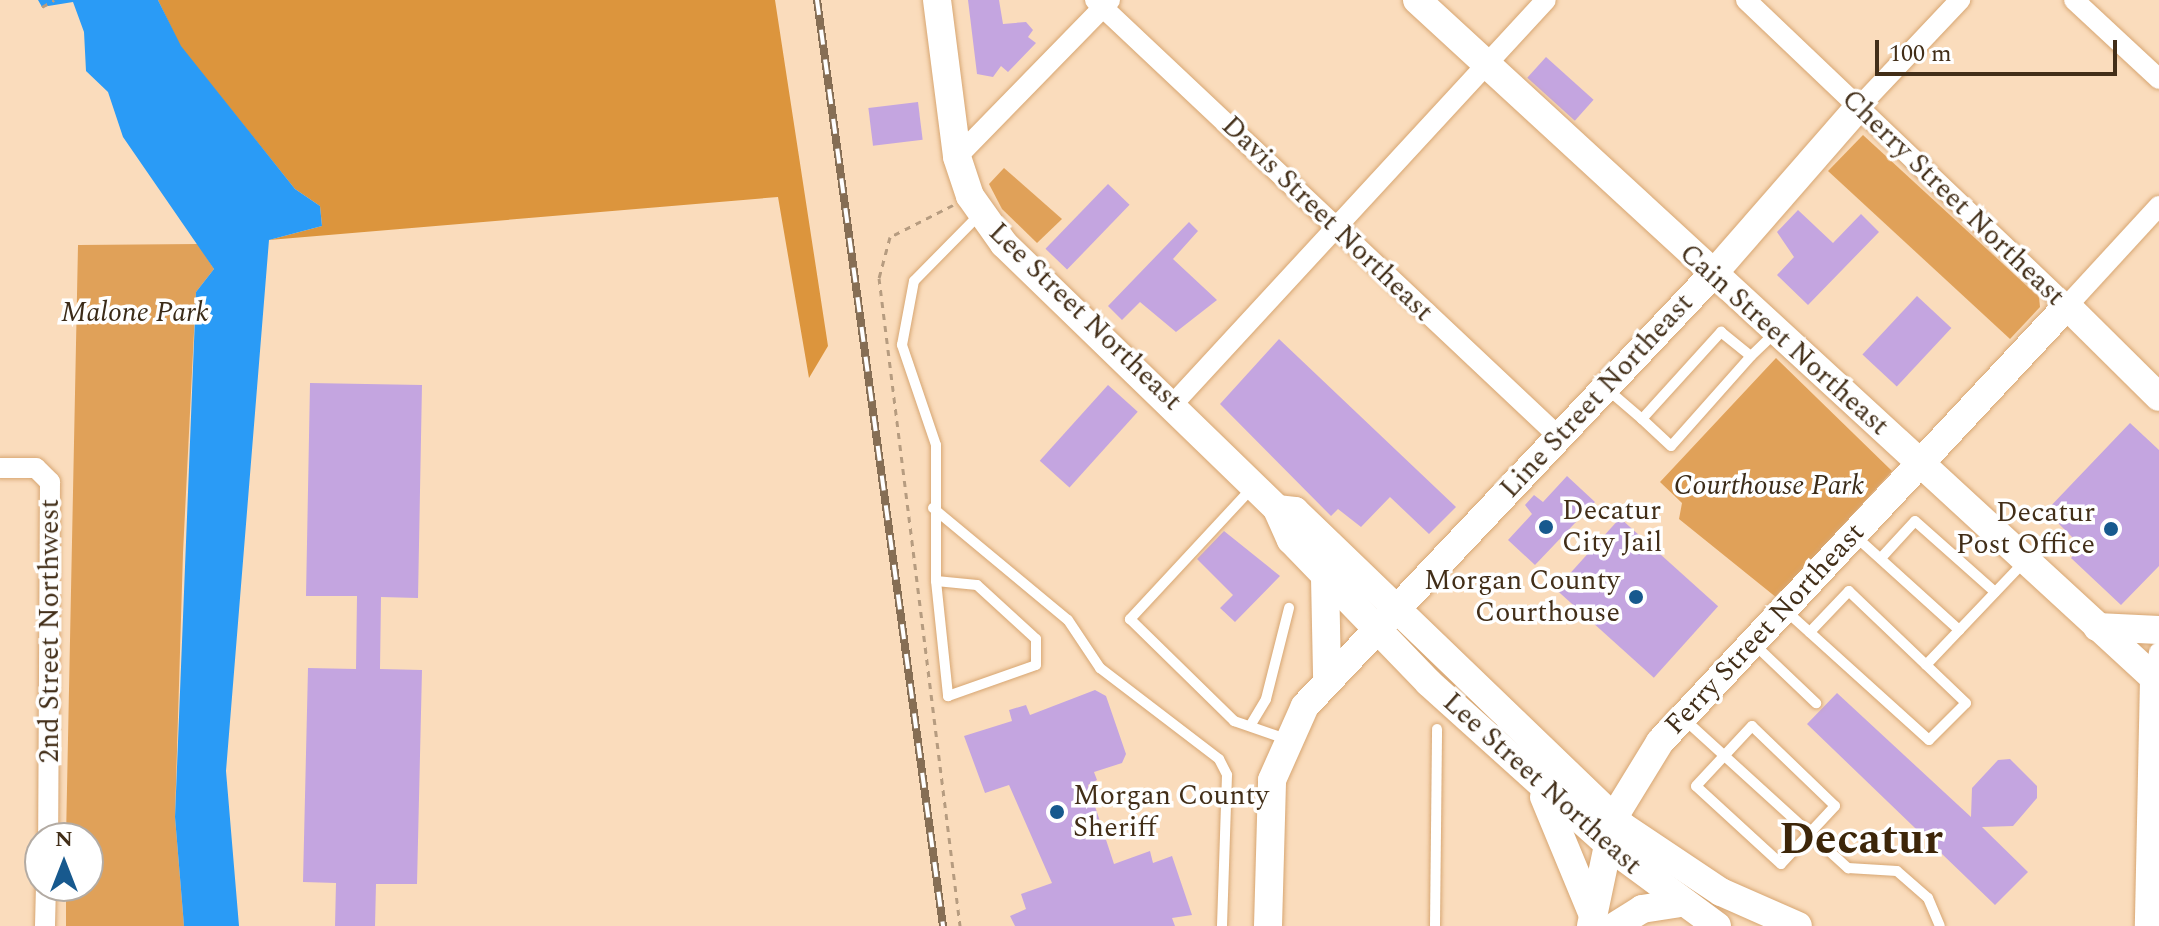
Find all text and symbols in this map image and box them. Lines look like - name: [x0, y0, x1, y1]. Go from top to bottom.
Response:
- scale bar: [1879, 24, 2121, 74]
- text: 100 m: [1889, 36, 1952, 72]
- street label: Cherry Street Northeast: [1834, 83, 2072, 313]
- street label: Davis Street Northeast: [1214, 109, 1440, 329]
- street label: Lee Street Northeast: [981, 216, 1189, 418]
- street label: Cain Street Northeast: [1672, 237, 1896, 443]
- street label: Line Street Northeast: [1493, 287, 1701, 505]
- park label: Malone Park: [61, 296, 209, 330]
- park label: Courthouse Park: [1674, 469, 1864, 503]
- place label: Decatur City Jail: [1562, 494, 1662, 560]
- place label: Decatur Post Office: [1956, 496, 2095, 562]
- street label: 2nd Street Northwest: [33, 499, 67, 763]
- street label: Ferry Street Northeast: [1658, 516, 1872, 742]
- marker: Decatur City Jail: [1537, 518, 1555, 536]
- marker: Decatur Post Office: [2102, 520, 2120, 538]
- place label: Morgan County Courthouse: [1424, 564, 1620, 630]
- marker: Morgan County Courthouse: [1627, 588, 1645, 606]
- street label: Lee Street Northeast: [1436, 686, 1648, 882]
- place label: Morgan County Sheriff: [1073, 779, 1269, 845]
- marker: Morgan County Sheriff: [1048, 803, 1066, 821]
- district label: Decatur: [1779, 814, 1943, 866]
- north arrow: [24, 822, 104, 902]
- text: N: [55, 823, 73, 856]

